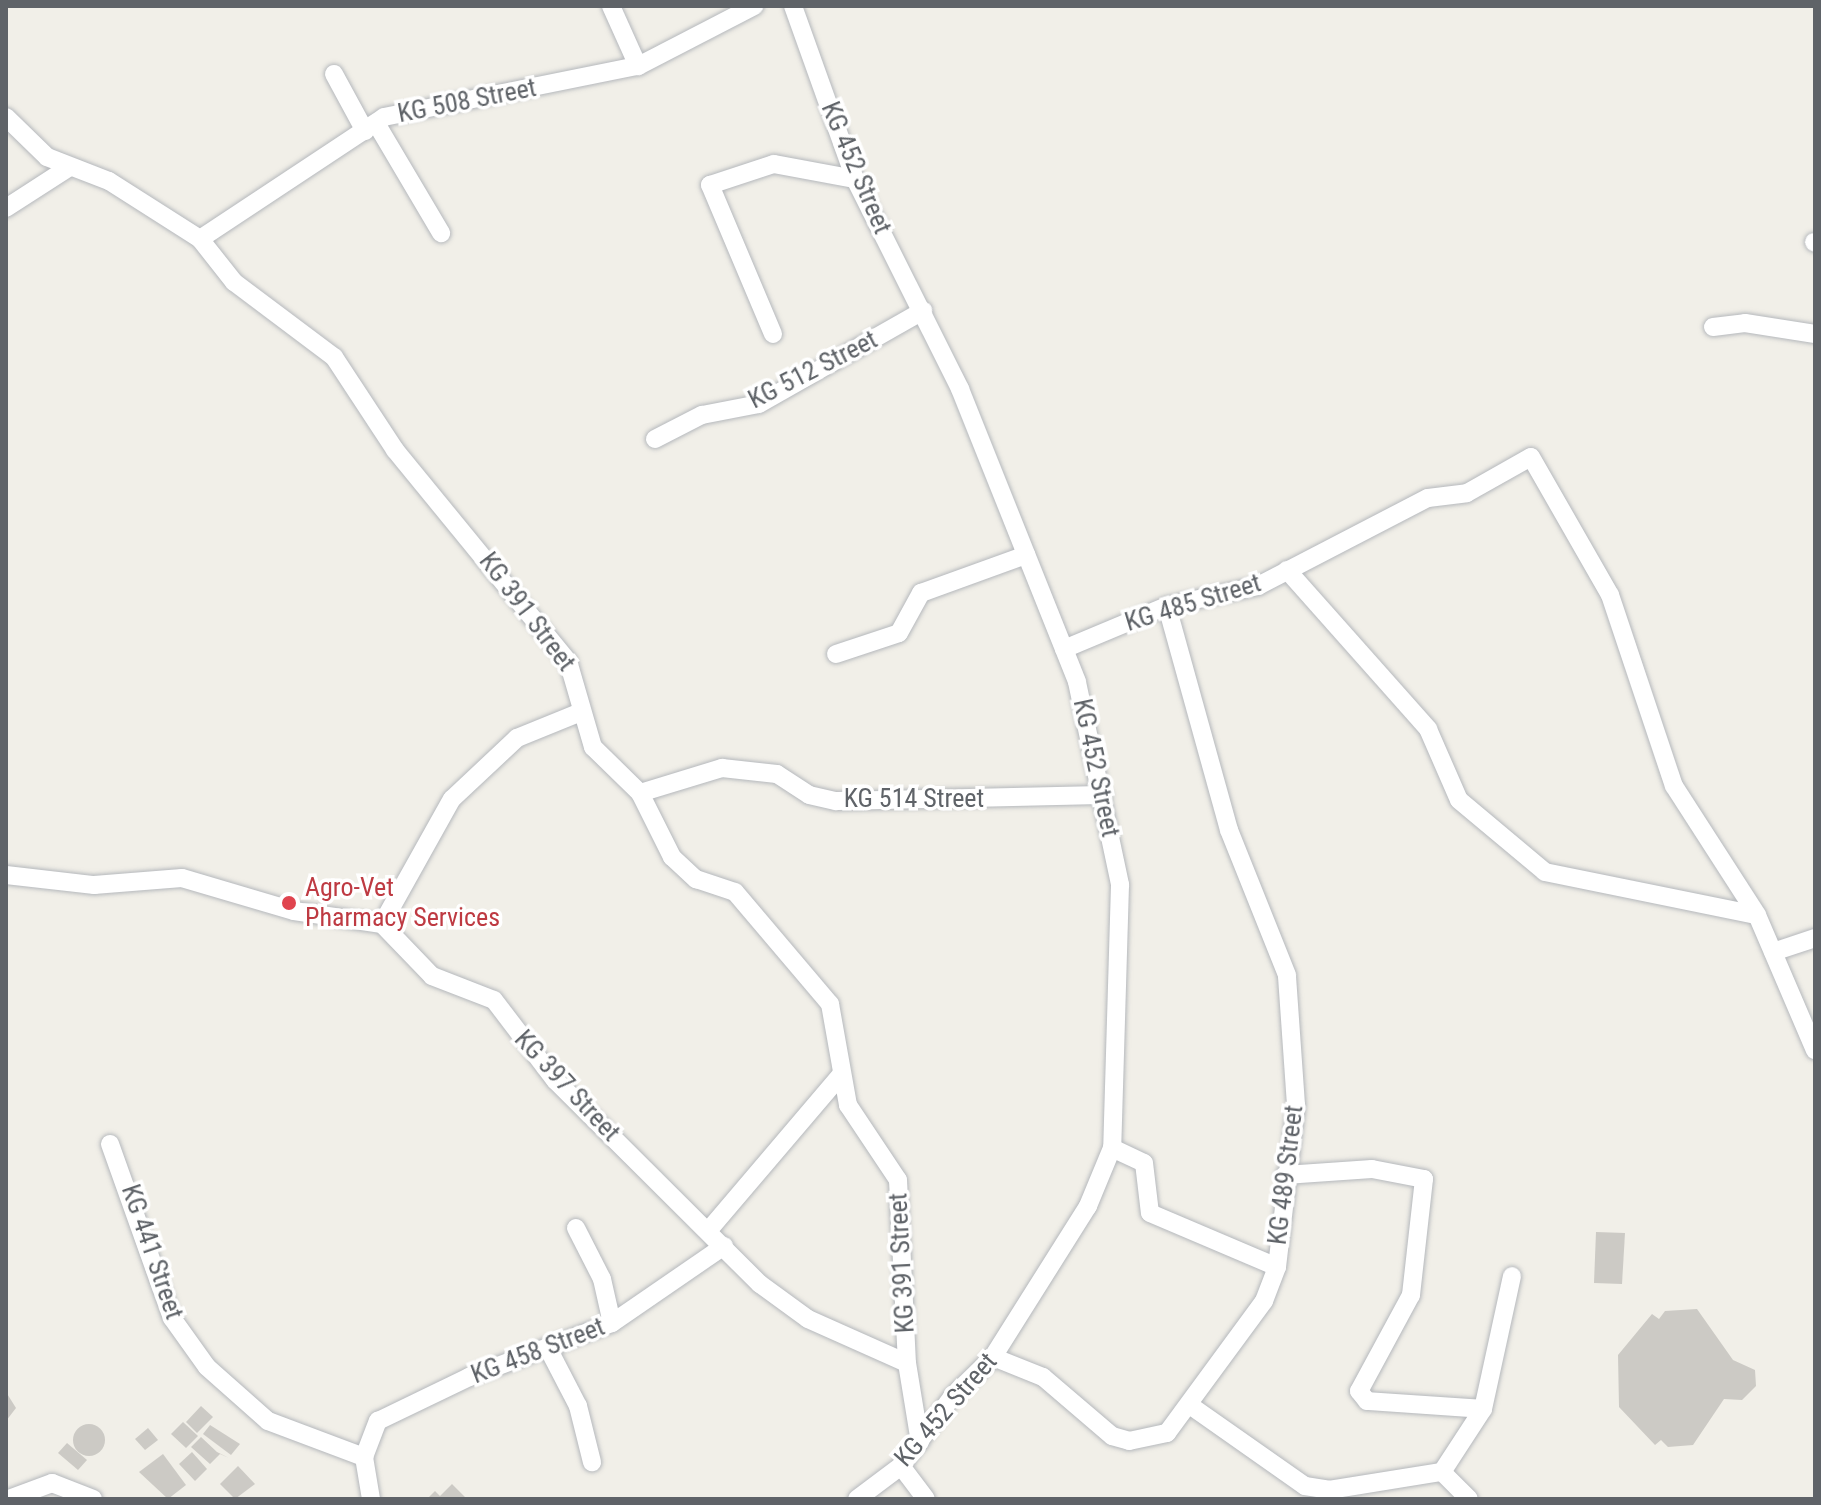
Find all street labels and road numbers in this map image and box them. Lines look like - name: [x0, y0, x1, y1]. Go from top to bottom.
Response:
- street label: KG 508 Street: [395, 72, 539, 130]
- street label: KG 452 Street: [814, 97, 898, 239]
- street label: KG 512 Street: [743, 324, 883, 416]
- street label: KG 391 Street: [472, 547, 582, 677]
- street label: KG 485 Street: [1121, 568, 1265, 638]
- street label: KG 452 Street: [1066, 696, 1126, 840]
- street label: KG 514 Street: [844, 783, 984, 815]
- street label: KG 397 Street: [508, 1024, 626, 1148]
- street label: KG 489 Street: [1262, 1103, 1310, 1247]
- street label: KG 441 Street: [114, 1180, 190, 1324]
- street label: KG 391 Street: [883, 1192, 921, 1334]
- street label: KG 458 Street: [467, 1311, 609, 1391]
- street label: KG 452 Street: [888, 1347, 1004, 1473]

